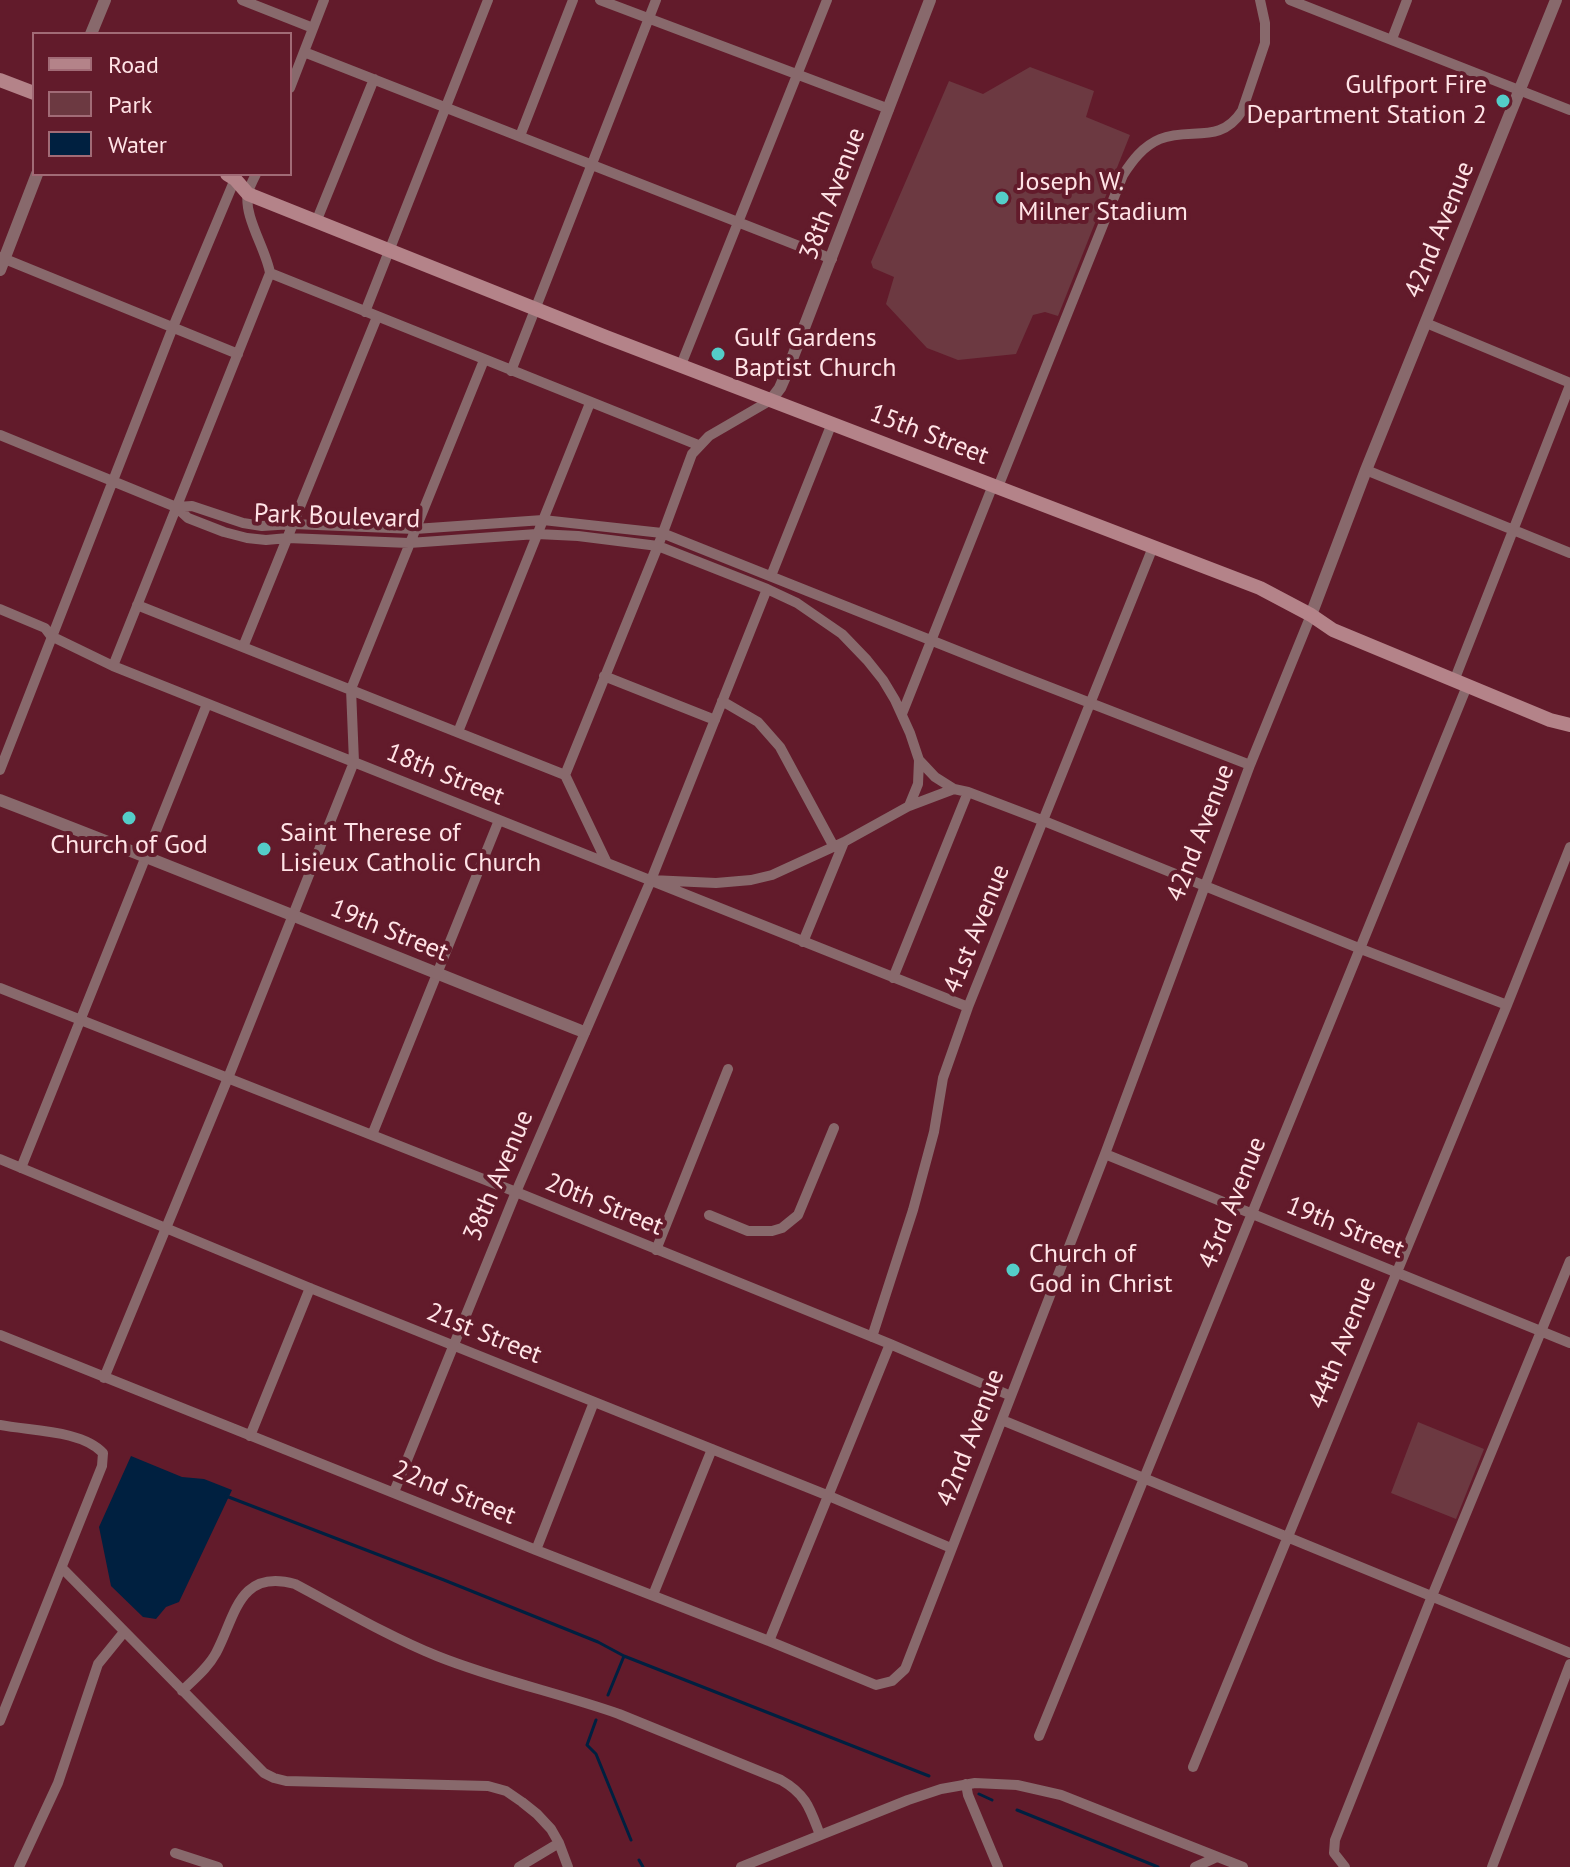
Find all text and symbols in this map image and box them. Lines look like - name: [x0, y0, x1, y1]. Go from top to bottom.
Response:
- legend: [32, 32, 292, 176]
- text: Road: [108, 49, 159, 80]
- place label: Gulfport Fire Department Station 2: [1247, 70, 1487, 132]
- text: Park: [108, 89, 152, 120]
- marker: Gulfport Fire Department Station 2: [1494, 92, 1512, 110]
- street label: 38th Avenue: [793, 123, 873, 265]
- text: Water: [108, 129, 167, 160]
- street label: 42nd Avenue: [1398, 157, 1482, 303]
- place label: Joseph W. Milner Stadium: [1018, 167, 1188, 228]
- marker: Joseph W. Milner Stadium: [993, 189, 1011, 207]
- place label: Gulf Gardens Baptist Church: [734, 323, 896, 384]
- marker: Gulf Gardens Baptist Church: [709, 345, 727, 363]
- street label: 15th Street: [865, 398, 993, 472]
- street label: Park Boulevard: [253, 499, 421, 535]
- street label: 18th Street: [381, 737, 509, 813]
- street label: 42nd Avenue: [1161, 760, 1241, 906]
- marker: Church of God: [120, 809, 138, 827]
- place label: Saint Therese of Lisieux Catholic Church: [280, 818, 541, 880]
- place label: Church of God: [50, 830, 208, 862]
- marker: Saint Therese of Lisieux Catholic Church: [255, 840, 273, 858]
- street label: 41st Avenue: [937, 860, 1017, 998]
- street label: 19th Street: [325, 893, 453, 969]
- street label: 38th Avenue: [457, 1106, 541, 1246]
- street label: 43rd Avenue: [1192, 1133, 1274, 1273]
- street label: 20th Street: [540, 1167, 668, 1243]
- street label: 19th Street: [1281, 1190, 1409, 1266]
- place label: Church of God in Christ: [1029, 1239, 1173, 1300]
- marker: Church of God in Christ: [1004, 1261, 1022, 1279]
- street label: 44th Avenue: [1302, 1272, 1384, 1414]
- street label: 21st Street: [422, 1297, 546, 1371]
- street label: 42nd Avenue: [931, 1365, 1011, 1511]
- street label: 22nd Street: [388, 1454, 520, 1532]

